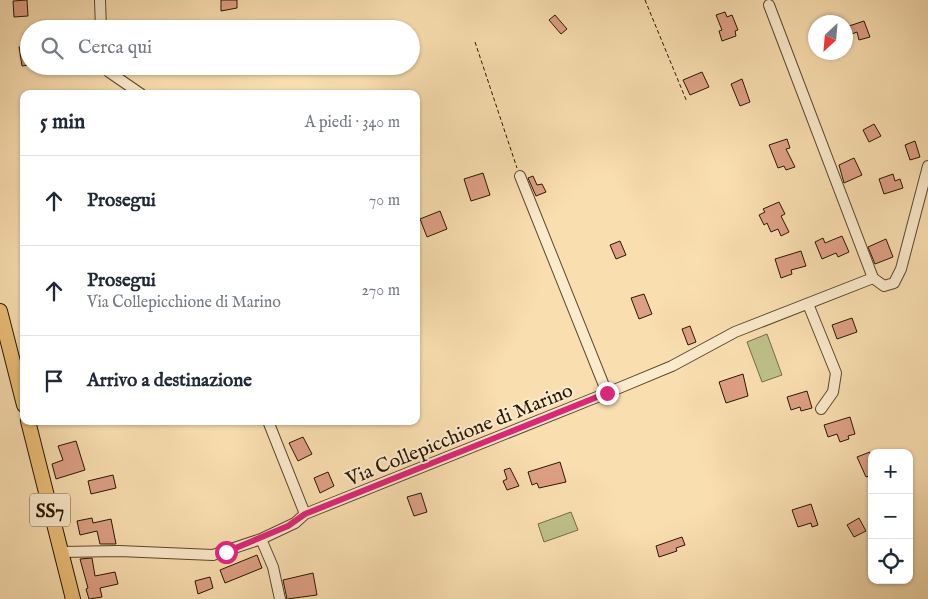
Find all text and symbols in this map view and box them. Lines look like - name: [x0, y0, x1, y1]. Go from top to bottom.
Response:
- north arrow: [808, 15, 853, 60]
- search box: [20, 20, 420, 75]
- icon: search: [38, 34, 66, 62]
- text: Cerca qui: [78, 36, 152, 60]
- text: 5 min: [40, 109, 85, 136]
- text: A piedi · 340 m: [305, 113, 400, 133]
- icon: ahead: [40, 187, 68, 215]
- text: Prosegui: [87, 189, 156, 213]
- text: 70 m: [369, 191, 400, 211]
- text: Prosegui: [87, 269, 156, 293]
- icon: ahead: [40, 277, 68, 305]
- text: 270 m: [361, 281, 400, 301]
- text: Via Collepicchione di Marino: [87, 293, 281, 313]
- icon: arrive: [40, 367, 68, 395]
- text: Arrivo a destinazione: [87, 369, 252, 393]
- street label: Via Collepicchione di Marino: [342, 378, 577, 493]
- route end: [596, 382, 619, 405]
- map controls: [868, 449, 913, 584]
- button: +: [868, 449, 913, 494]
- road number: SS7: [30, 494, 70, 526]
- button: −: [868, 494, 913, 539]
- button: locate: [868, 539, 913, 584]
- route start: [215, 541, 238, 564]

